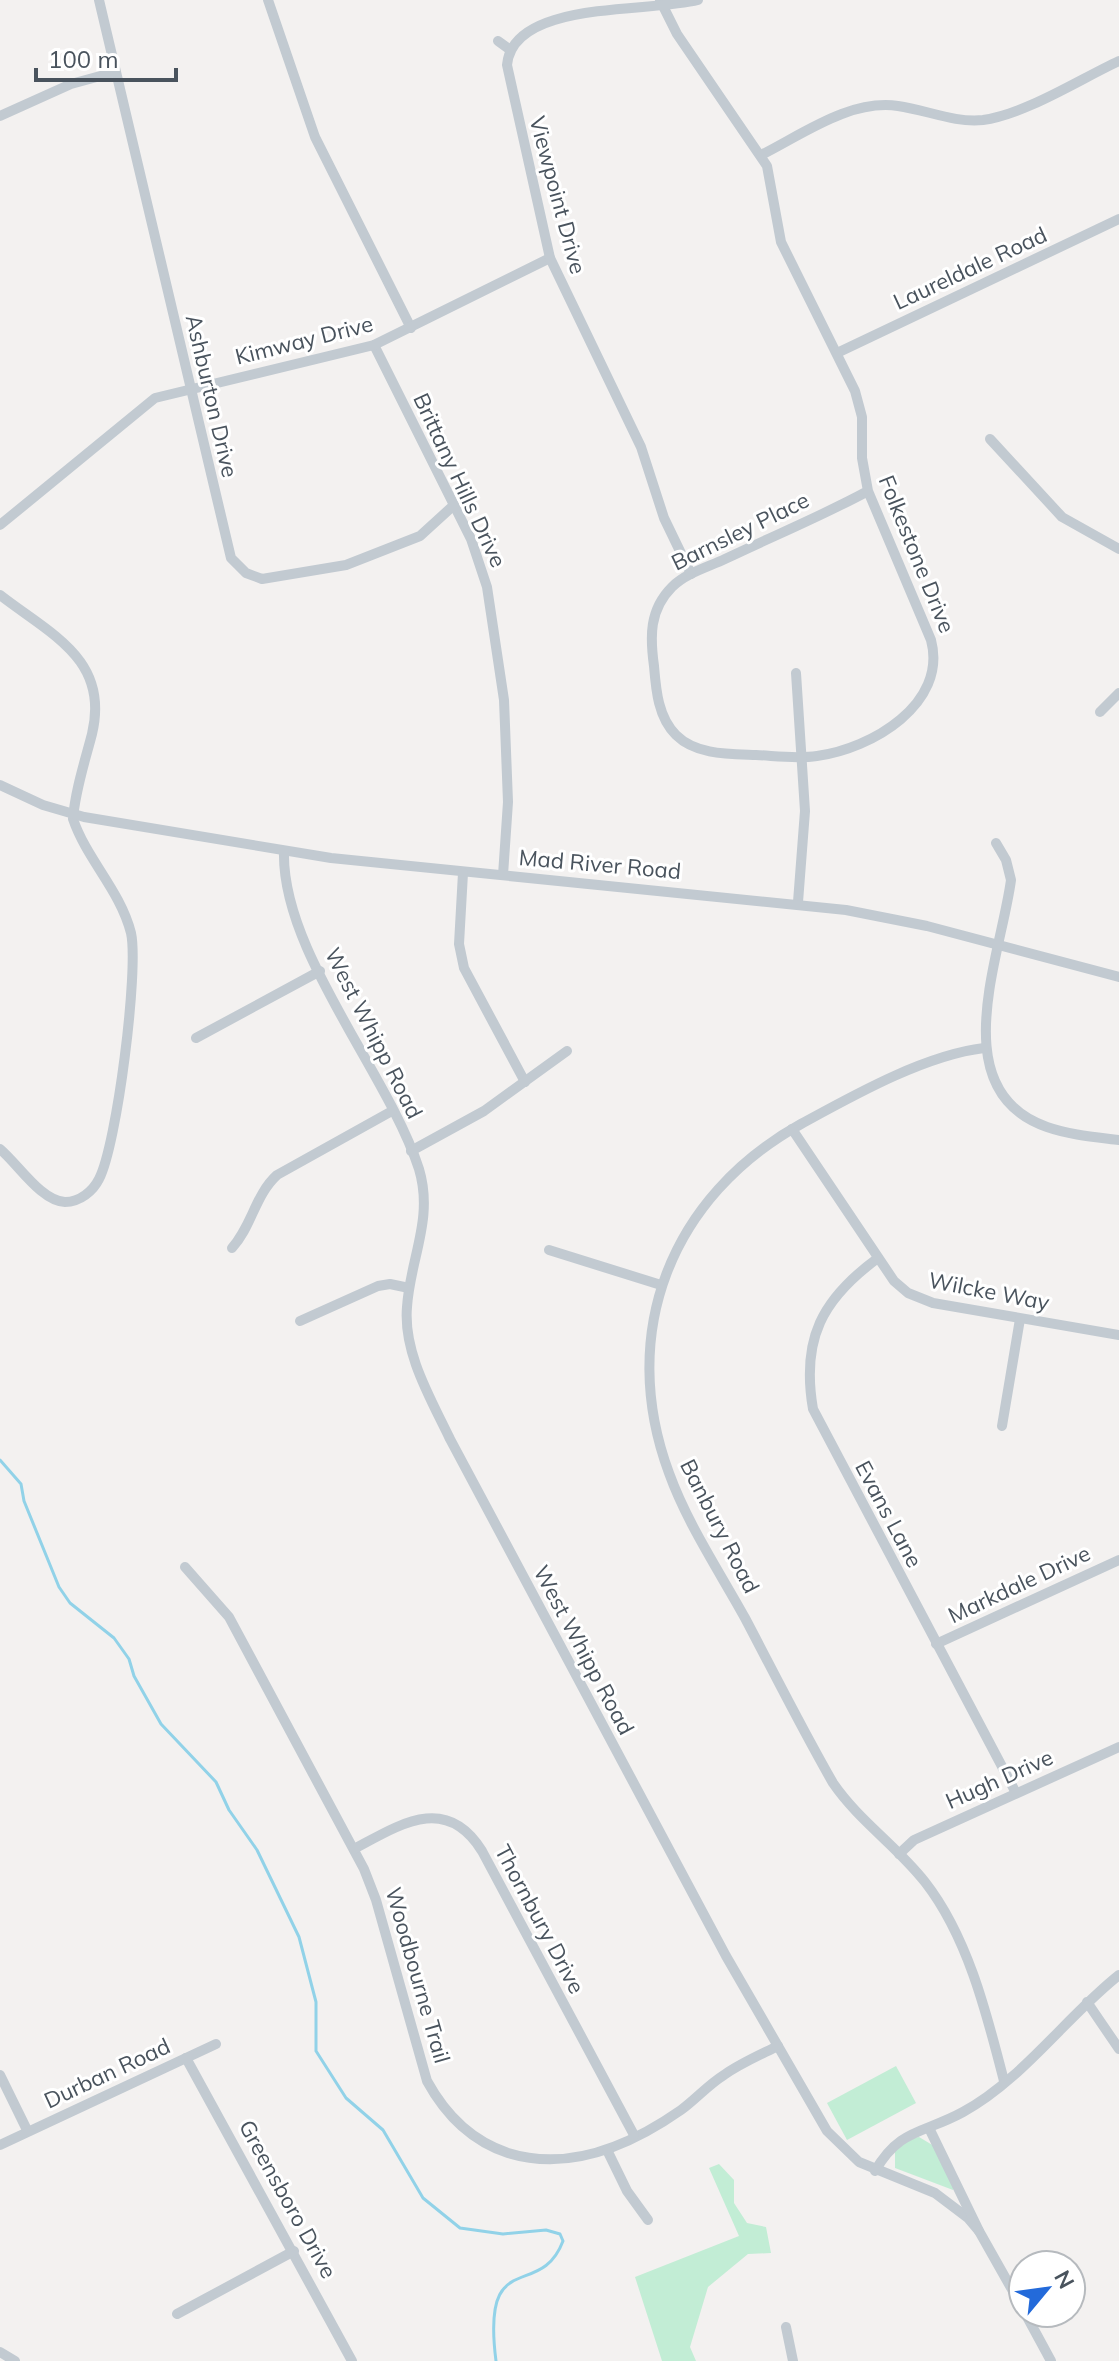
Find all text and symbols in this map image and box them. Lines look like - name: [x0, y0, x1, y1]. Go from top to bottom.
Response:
- scale bar: [36, 32, 176, 82]
- text: 100 m: [48, 44, 119, 74]
- street label: Viewpoint Drive: [524, 113, 592, 277]
- street label: Laureldale Road: [889, 220, 1051, 316]
- street label: Kimway Drive: [232, 309, 376, 371]
- street label: Ashburton Drive: [180, 312, 244, 480]
- street label: Brittany Hills Drive: [407, 388, 513, 572]
- street label: Folkestone Drive: [873, 471, 961, 637]
- street label: Barnsley Place: [667, 486, 813, 576]
- street label: Mad River Road: [518, 843, 682, 885]
- street label: West Whipp Road: [319, 943, 429, 1123]
- street label: Wilcke Way: [926, 1266, 1052, 1316]
- street label: Banbury Road: [674, 1454, 766, 1598]
- street label: Evans Lane: [849, 1456, 929, 1572]
- street label: Markdale Drive: [943, 1539, 1095, 1629]
- street label: West Whipp Road: [527, 1560, 641, 1740]
- street label: Hugh Drive: [941, 1743, 1057, 1815]
- street label: Thornbury Drive: [489, 1840, 591, 1998]
- street label: Woodbourne Trail: [380, 1884, 456, 2066]
- street label: Durban Road: [39, 2032, 175, 2114]
- street label: Greensboro Drive: [233, 2115, 343, 2283]
- north arrow: [1007, 2249, 1087, 2329]
- text: N: [1048, 2265, 1081, 2293]

